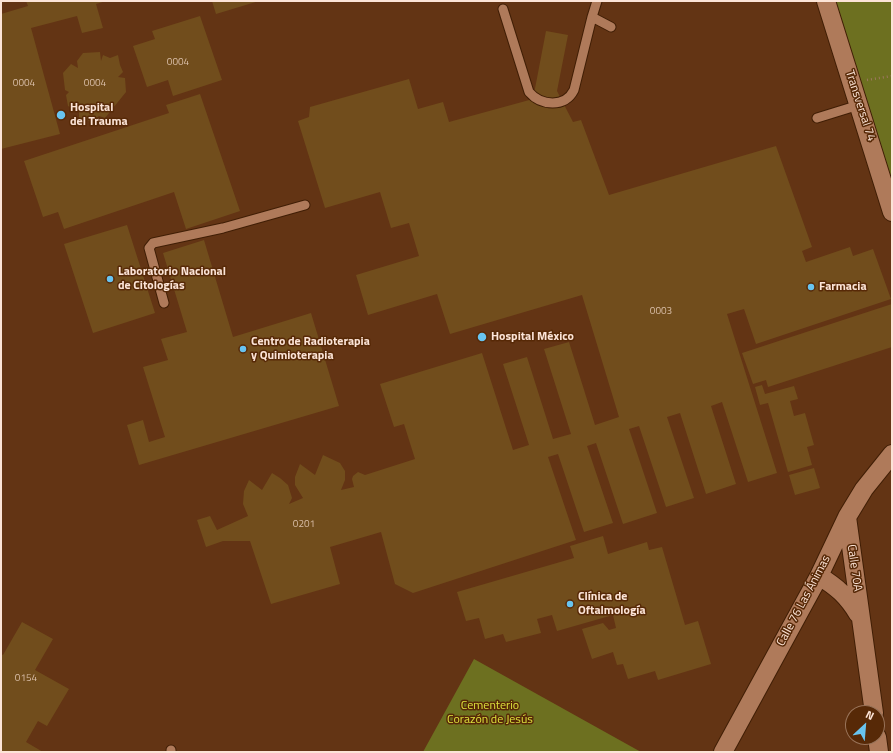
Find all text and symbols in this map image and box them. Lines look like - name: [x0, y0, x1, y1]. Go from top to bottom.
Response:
- house number: 0004: [167, 57, 189, 69]
- street label: Transversal 74: [842, 69, 878, 143]
- house number: 0004: [13, 78, 35, 90]
- house number: 0004: [84, 78, 106, 90]
- place label: Hospital del Trauma: [70, 101, 128, 129]
- marker: Hospital del Trauma: [55, 109, 67, 121]
- place label: Laboratorio Nacional de Citologías: [118, 265, 226, 293]
- marker: Laboratorio Nacional de Citologías: [105, 274, 115, 284]
- place label: Farmacia: [819, 280, 867, 294]
- marker: Farmacia: [806, 282, 816, 292]
- house number: 0003: [650, 306, 672, 318]
- place label: Hospital México: [491, 330, 574, 344]
- marker: Hospital México: [476, 331, 488, 343]
- place label: Centro de Radioterapia y Quimioterapia: [251, 335, 370, 363]
- marker: Centro de Radioterapia y Quimioterapia: [238, 344, 248, 354]
- house number: 0201: [293, 519, 315, 531]
- street label: Calle 70A: [844, 544, 864, 592]
- street label: Calle 76 Las Ánimas: [774, 553, 834, 649]
- place label: Clínica de Oftalmología: [578, 590, 646, 618]
- marker: Clínica de Oftalmología: [565, 599, 575, 609]
- house number: 0154: [15, 673, 37, 685]
- park label: Cementerio Corazón de Jesús: [447, 699, 533, 727]
- north arrow: [845, 705, 885, 745]
- text: N: [863, 706, 877, 724]

